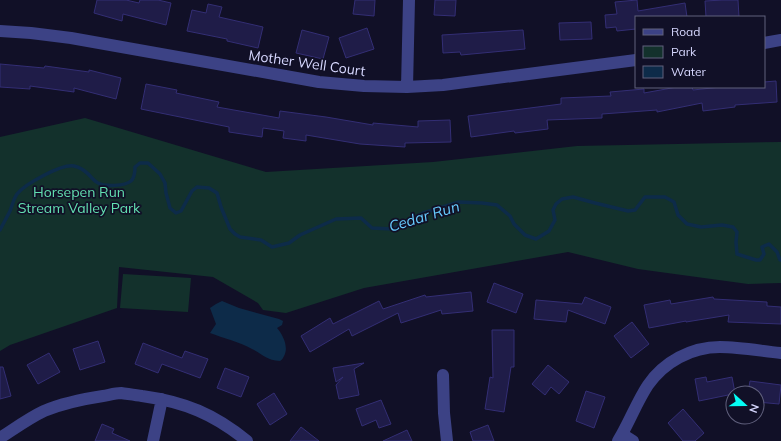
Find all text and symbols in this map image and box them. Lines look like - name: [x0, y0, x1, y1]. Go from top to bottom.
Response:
- legend: [635, 16, 765, 88]
- text: Road: [671, 24, 700, 39]
- text: Park: [671, 44, 697, 59]
- street label: Mother Well Court: [248, 46, 367, 80]
- text: Water: [671, 64, 707, 79]
- park label: Horsepen Run Stream Valley Park: [18, 183, 141, 217]
- water label: Cedar Run: [386, 196, 462, 236]
- north arrow: [725, 385, 765, 425]
- text: N: [746, 402, 762, 415]

